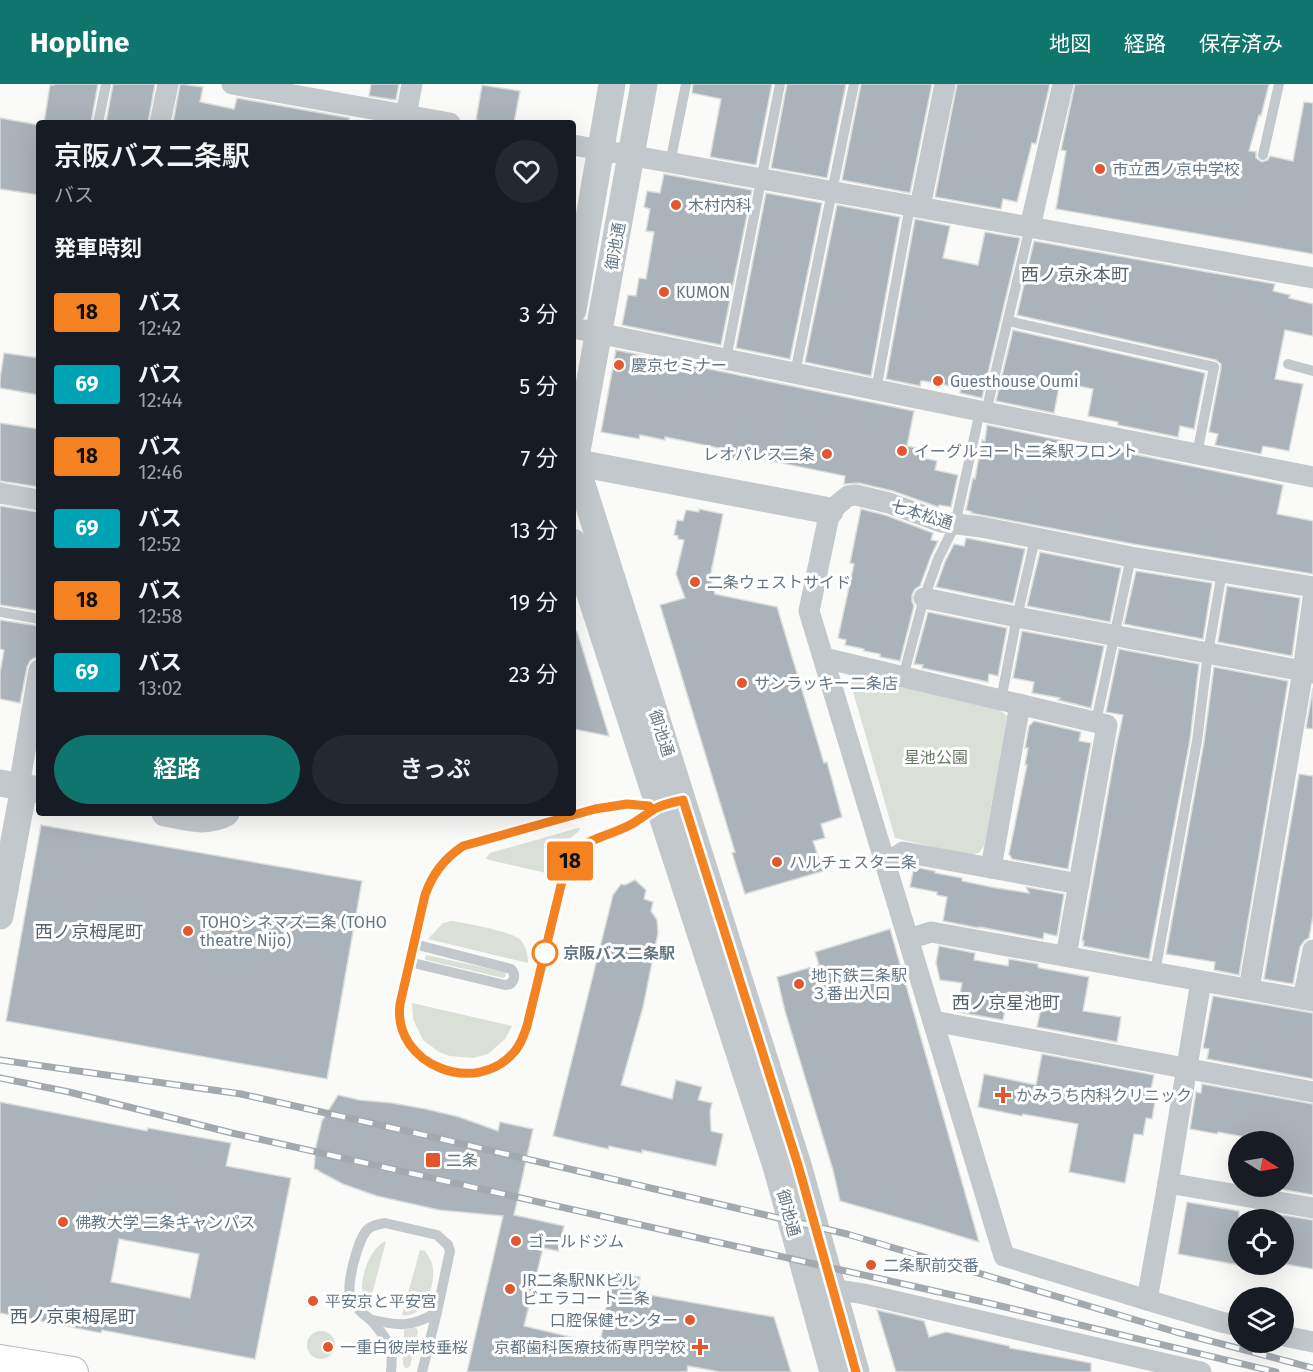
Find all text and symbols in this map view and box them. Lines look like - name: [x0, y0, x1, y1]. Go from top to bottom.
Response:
- text: Hopline: [30, 26, 130, 59]
- text: 地図: [1049, 31, 1091, 57]
- text: 経路: [1124, 31, 1166, 57]
- text: 保存済み: [1199, 31, 1283, 57]
- text: 京阪バス二条駅: [54, 140, 250, 173]
- button: heart: [495, 140, 558, 203]
- place label: 市立西ノ京中学校: [1112, 160, 1240, 179]
- marker: 市立西ノ京中学校: [1093, 162, 1107, 176]
- text: バス: [54, 183, 94, 207]
- place label: 木村内科: [688, 196, 752, 215]
- marker: 木村内科: [669, 198, 683, 212]
- street label: 御池通: [602, 221, 629, 271]
- text: 発車時刻: [54, 235, 142, 262]
- district label: 西ノ京永本町: [1021, 264, 1129, 286]
- place label: KUMON: [676, 283, 730, 302]
- marker: KUMON: [657, 285, 671, 299]
- text: バス: [138, 289, 182, 316]
- text: 18: [76, 299, 98, 325]
- text: 3 分: [519, 301, 558, 328]
- text: 12:42: [138, 316, 181, 340]
- place label: 慶京セミナー: [631, 356, 727, 375]
- marker: 慶京セミナー: [612, 358, 626, 372]
- text: バス: [138, 361, 182, 388]
- text: 69: [75, 371, 99, 397]
- place label: Guesthouse Oumi: [950, 372, 1078, 391]
- text: 5 分: [519, 373, 558, 400]
- marker: Guesthouse Oumi: [931, 374, 945, 388]
- text: 12:44: [138, 388, 183, 412]
- text: バス: [138, 433, 182, 460]
- place label: イーグルコート二条駅フロント: [914, 442, 1138, 461]
- text: 18: [76, 443, 98, 469]
- marker: イーグルコート二条駅フロント: [895, 444, 909, 458]
- text: 7 分: [520, 445, 558, 472]
- place label: レオパレス二条: [703, 445, 815, 464]
- marker: レオパレス二条: [820, 447, 834, 461]
- text: 12:46: [138, 460, 183, 484]
- street label: 七本松通: [888, 496, 955, 533]
- text: バス: [138, 505, 182, 532]
- text: 69: [75, 515, 99, 541]
- text: 13 分: [510, 517, 558, 544]
- text: 12:52: [138, 532, 181, 556]
- place label: 二条ウェストサイド: [707, 573, 851, 592]
- marker: 二条ウェストサイド: [688, 575, 702, 589]
- text: バス: [138, 577, 182, 604]
- text: 18: [76, 587, 98, 613]
- text: 19 分: [509, 589, 558, 616]
- text: 12:58: [138, 604, 182, 628]
- text: バス: [138, 649, 182, 676]
- text: 69: [75, 659, 99, 685]
- text: 23 分: [508, 661, 558, 688]
- place label: サンラッキー二条店: [754, 674, 898, 693]
- text: 13:02: [138, 676, 182, 700]
- marker: サンラッキー二条店: [735, 676, 749, 690]
- street label: 御池通: [645, 707, 678, 759]
- button: 経路: [54, 735, 300, 804]
- button: きっぷ: [312, 735, 558, 804]
- park label: 星池公園: [904, 748, 968, 767]
- line badge: 18: [543, 842, 597, 880]
- text: 18: [559, 848, 581, 874]
- place label: ハルチェスタ二条: [789, 853, 917, 872]
- marker: ハルチェスタ二条: [770, 855, 784, 869]
- place label: TOHOシネマズ二条 (TOHO theatre Nijo): [200, 913, 387, 950]
- district label: 西ノ京栂尾町: [35, 921, 143, 943]
- marker: TOHOシネマズ二条 (TOHO theatre Nijo): [181, 924, 195, 938]
- marker: 京阪バス二条駅: [532, 940, 558, 966]
- place label: 京阪バス二条駅: [563, 944, 675, 963]
- place label: 地下鉄二条駅 ３番出入口: [811, 966, 907, 1003]
- marker: 地下鉄二条駅 ３番出入口: [792, 977, 806, 991]
- district label: 西ノ京星池町: [952, 992, 1060, 1014]
- marker: かみうち内科クリニック: [994, 1086, 1012, 1104]
- place label: かみうち内科クリニック: [1016, 1086, 1192, 1105]
- north arrow: [1228, 1131, 1294, 1197]
- map controls: [1228, 1131, 1294, 1353]
- marker: 二条: [424, 1151, 442, 1169]
- place label: 二条: [446, 1151, 478, 1170]
- street label: 御池通: [773, 1187, 804, 1239]
- button: locate: [1228, 1209, 1294, 1275]
- place label: 佛教大学 二条キャンパス: [75, 1213, 255, 1232]
- marker: 佛教大学 二条キャンパス: [56, 1215, 70, 1229]
- place label: ゴールドジム: [528, 1232, 624, 1251]
- marker: ゴールドジム: [509, 1234, 523, 1248]
- place label: 二条駅前交番: [883, 1256, 979, 1275]
- marker: 二条駅前交番: [864, 1258, 878, 1272]
- place label: JR二条駅NKビル ビエラコート二条: [522, 1271, 650, 1308]
- marker: JR二条駅NKビル ビエラコート二条: [503, 1282, 517, 1296]
- button: layers: [1228, 1287, 1294, 1353]
- place label: 平安京と平安宮: [325, 1292, 437, 1311]
- marker: 平安京と平安宮: [306, 1294, 320, 1308]
- district label: 西ノ京東栂尾町: [10, 1306, 136, 1328]
- place label: 口腔保健センター: [550, 1311, 678, 1330]
- marker: 口腔保健センター: [683, 1313, 697, 1327]
- place label: 一重白彼岸枝垂桜: [340, 1338, 468, 1357]
- place label: 京都歯科医療技術専門学校: [494, 1338, 686, 1357]
- marker: 京都歯科医療技術専門学校: [691, 1338, 709, 1356]
- marker: 一重白彼岸枝垂桜: [321, 1340, 335, 1354]

